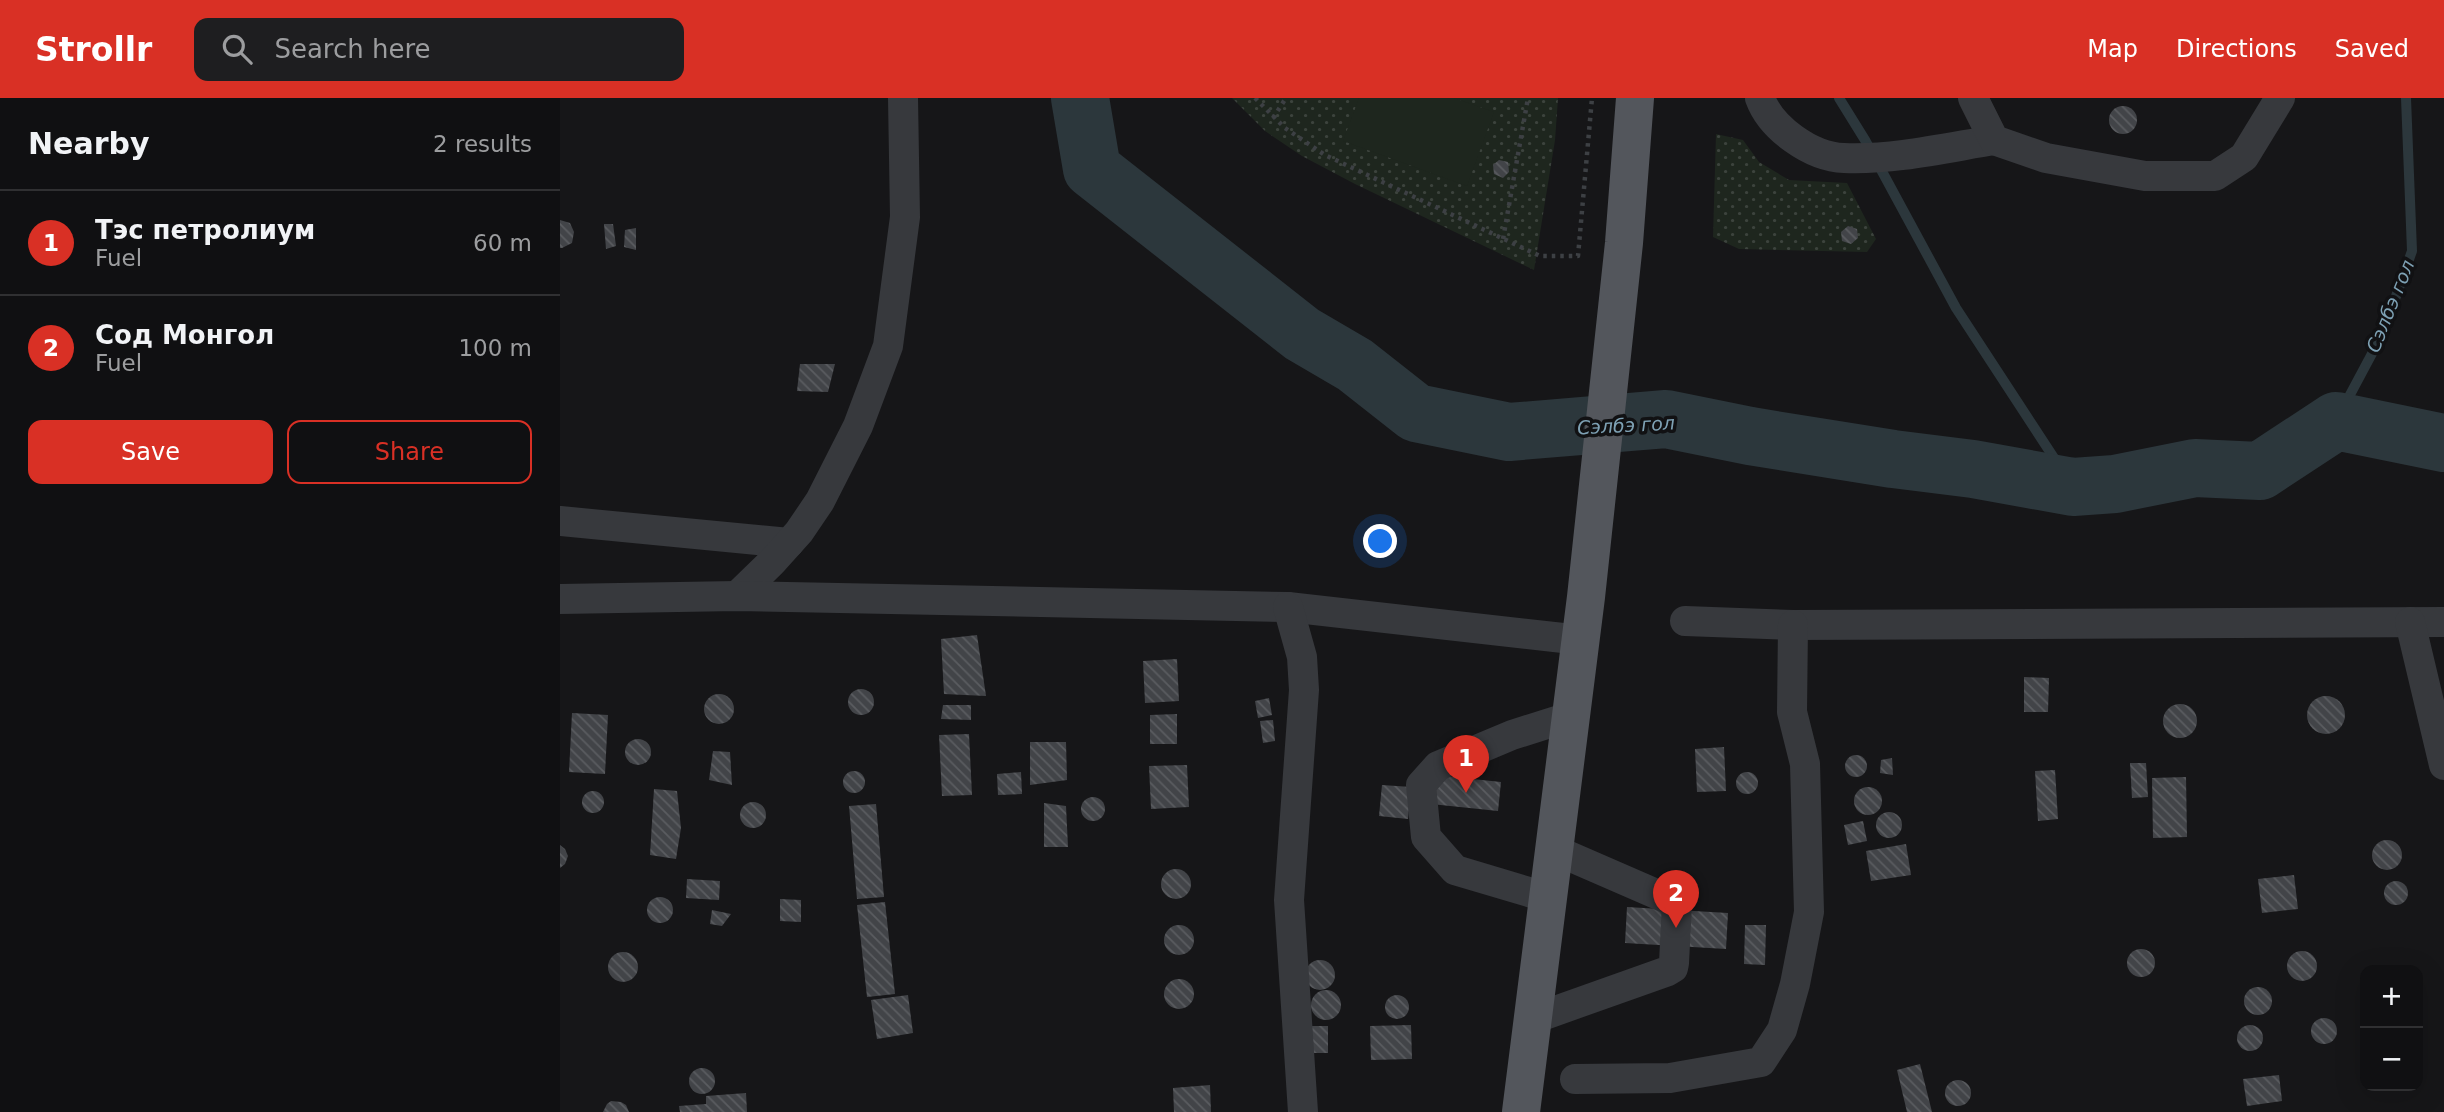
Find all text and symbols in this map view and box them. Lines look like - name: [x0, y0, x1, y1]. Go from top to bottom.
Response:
- search box: [194, 18, 684, 81]
- text: Strollr: [35, 30, 152, 69]
- icon: search: [218, 30, 256, 68]
- text: Search here: [274, 34, 431, 64]
- text: Map: [2087, 35, 2138, 63]
- text: Directions: [2176, 35, 2297, 63]
- text: Saved: [2335, 35, 2409, 63]
- text: Nearby: [28, 126, 150, 161]
- text: 2 results: [433, 131, 532, 157]
- text: Тэс петролиум: [95, 215, 315, 245]
- text: 1: [43, 230, 59, 256]
- text: 60 m: [473, 230, 532, 256]
- text: Fuel: [95, 245, 142, 271]
- water label: Сэлбэ гол: [2361, 257, 2419, 355]
- text: Сод Монгол: [95, 320, 274, 350]
- text: 2: [43, 335, 59, 361]
- text: 100 m: [458, 335, 532, 361]
- text: Fuel: [95, 350, 142, 376]
- water label: Сэлбэ гол: [1577, 411, 1675, 439]
- button: Save: [28, 420, 273, 484]
- button: Share: [287, 420, 532, 484]
- your location: [1363, 524, 1397, 558]
- pin: 1: [1443, 735, 1489, 793]
- pin: 2: [1653, 870, 1699, 928]
- map controls: [2360, 965, 2423, 1091]
- button: +: [2360, 965, 2423, 1028]
- button: −: [2360, 1028, 2423, 1091]

